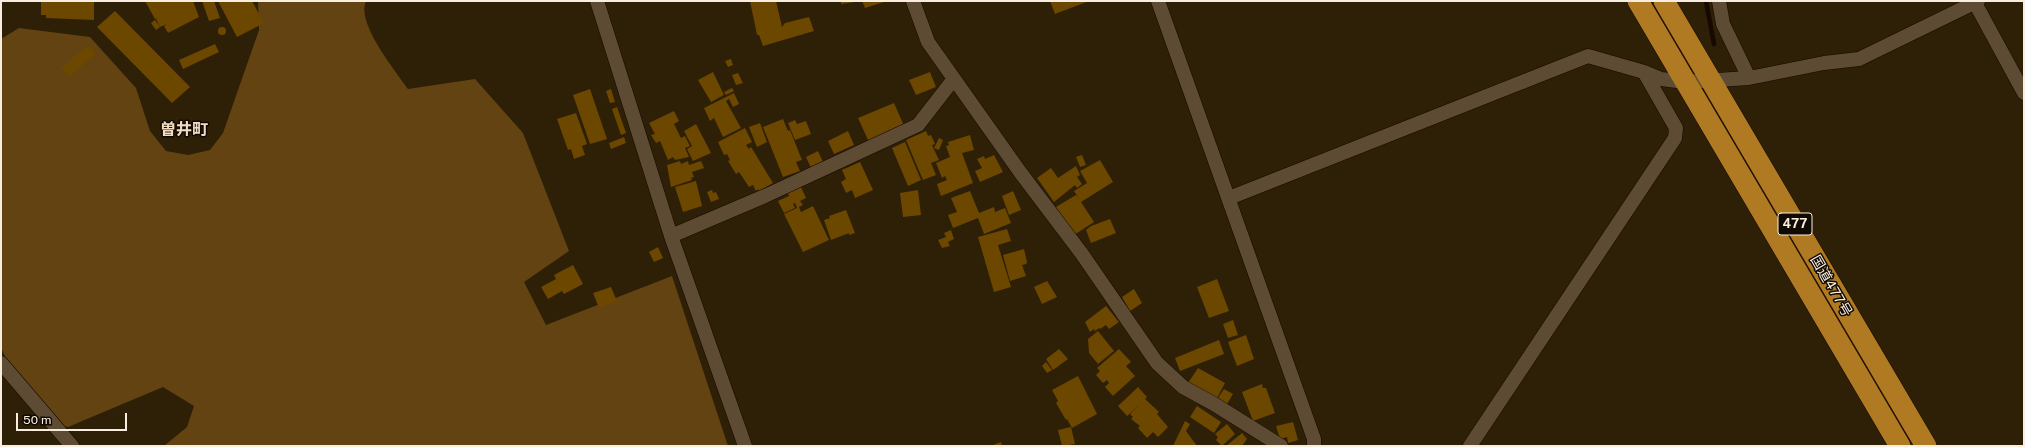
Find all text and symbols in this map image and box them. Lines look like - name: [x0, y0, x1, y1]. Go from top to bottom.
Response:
- district label: 曽井町: [160, 120, 208, 140]
- road number: 477: [1778, 213, 1812, 235]
- street label: 国道477号: [1807, 252, 1855, 320]
- scale bar: [18, 405, 129, 431]
- text: 50 m: [23, 413, 51, 427]

